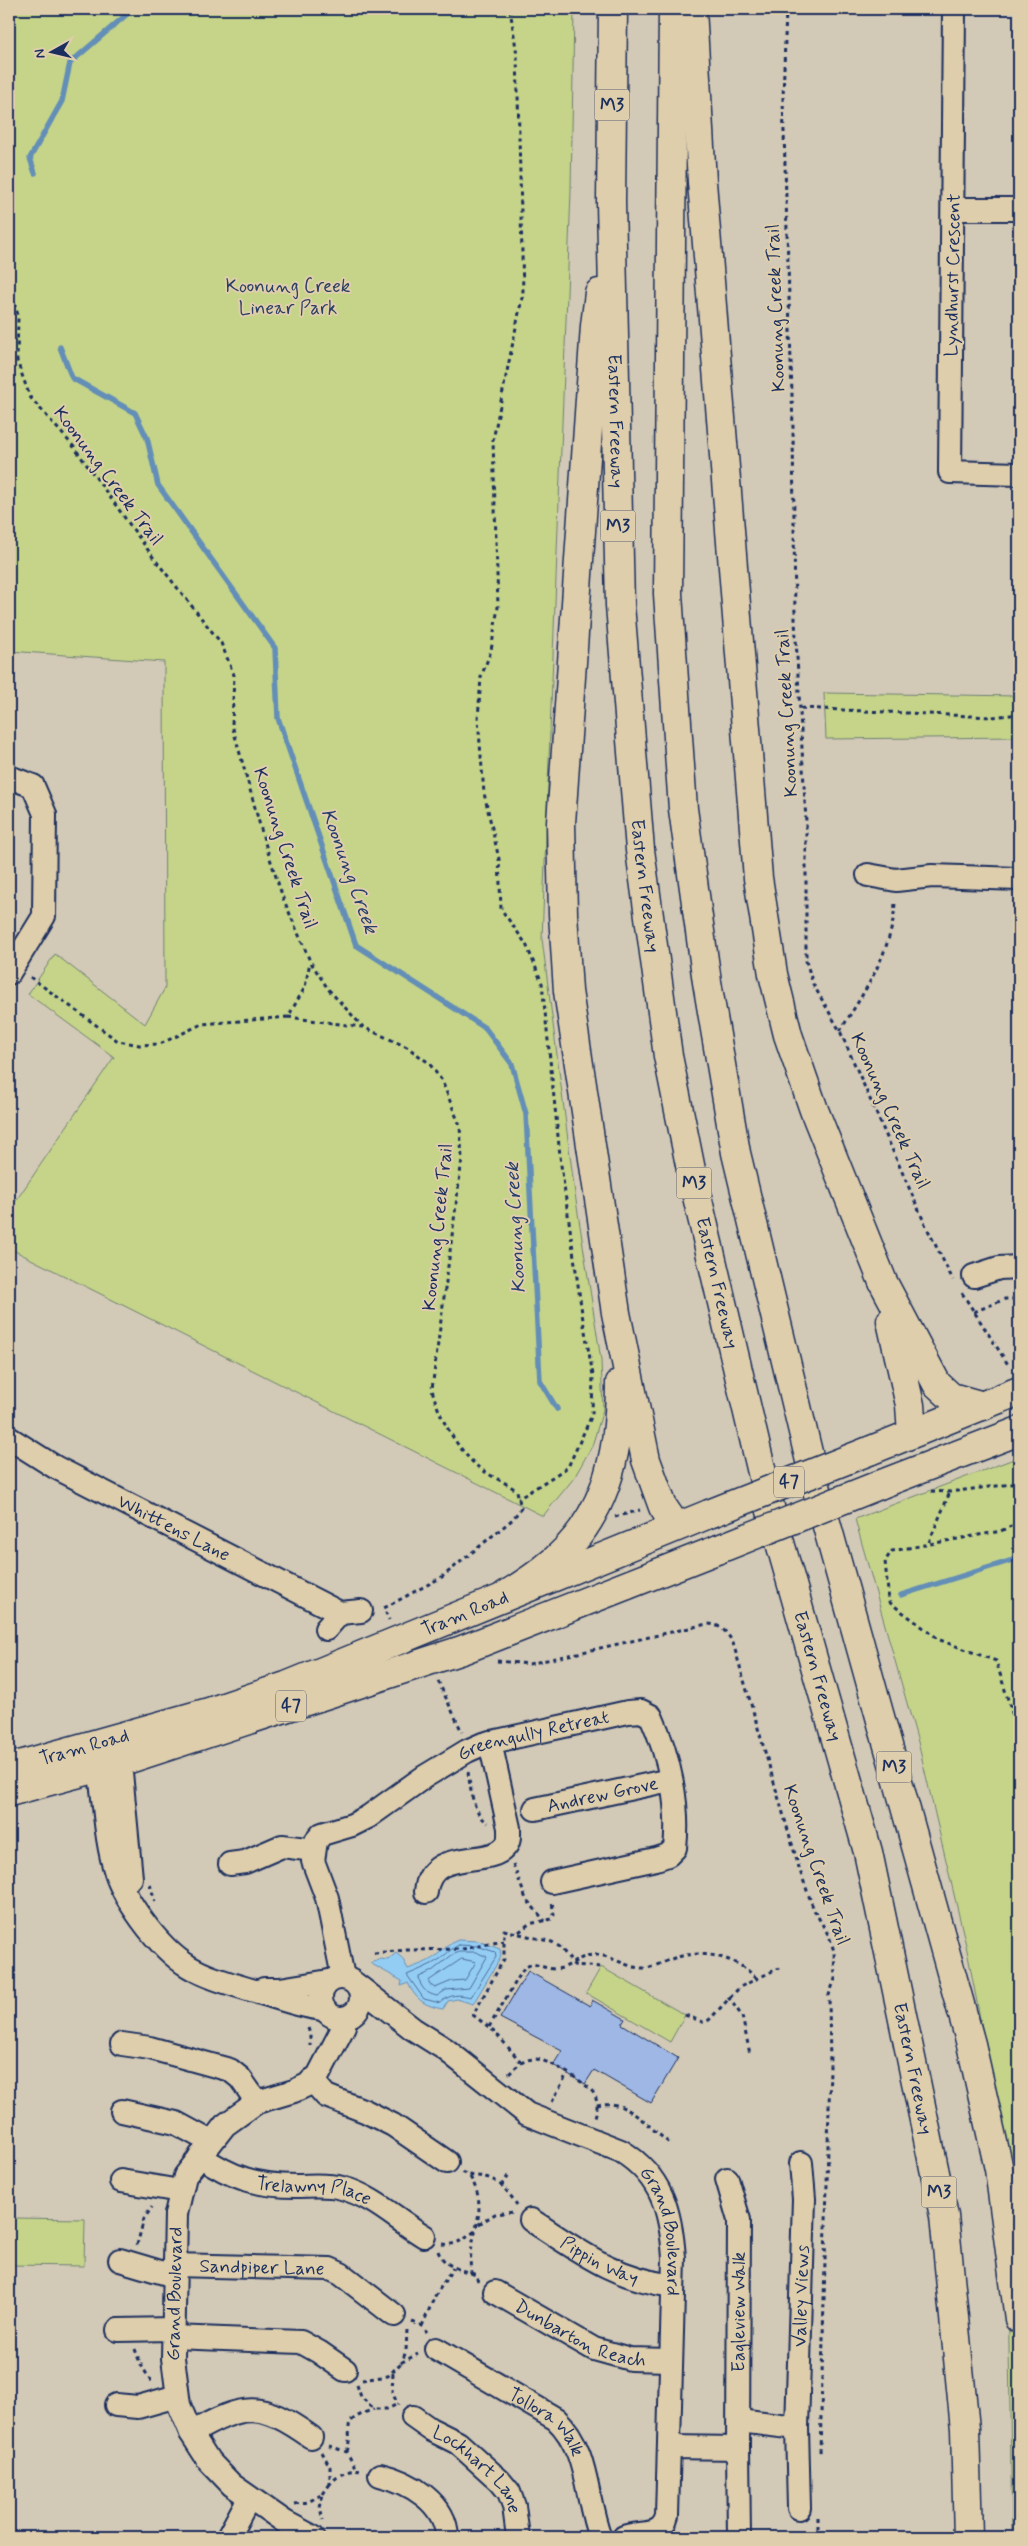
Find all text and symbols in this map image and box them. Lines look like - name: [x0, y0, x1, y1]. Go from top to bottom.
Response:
- north arrow: [28, 28, 78, 78]
- text: N: [31, 48, 50, 60]
- road number: M3: [594, 90, 630, 120]
- street label: Lyndhurst Crescent: [939, 193, 967, 357]
- street label: Koonung Creek Trail: [761, 224, 792, 392]
- park label: Koonung Creek Linear Park: [226, 274, 351, 321]
- street label: Eastern Freeway: [602, 353, 630, 488]
- street label: Koonung Creek Trail: [47, 401, 169, 551]
- road number: M3: [600, 511, 636, 542]
- street label: Koonung Creek Trail: [770, 628, 805, 798]
- street label: Koonung Creek Trail: [246, 764, 323, 932]
- water label: Koonung Creek: [314, 805, 385, 939]
- street label: Eastern Freeway: [625, 818, 666, 954]
- street label: Koonung Creek Trail: [843, 1029, 936, 1193]
- street label: Koonung Creek Trail: [417, 1142, 460, 1312]
- water label: Koonung Creek: [499, 1160, 533, 1294]
- road number: M3: [676, 1168, 712, 1198]
- street label: Eastern Freeway: [690, 1215, 745, 1351]
- road number: 47: [774, 1466, 804, 1498]
- street label: Whittens Lane: [113, 1489, 235, 1567]
- street label: Tram Road: [418, 1584, 512, 1642]
- street label: Eastern Freeway: [788, 1608, 848, 1744]
- road number: 47: [276, 1690, 306, 1722]
- street label: Greengully Retreat: [452, 1704, 611, 1767]
- street label: Tram Road: [37, 1723, 132, 1771]
- road number: M3: [876, 1751, 912, 1782]
- street label: Andrew Grove: [545, 1770, 660, 1819]
- street label: Koonung Creek Trail: [776, 1781, 855, 1949]
- street label: Eastern Freeway: [887, 2000, 939, 2137]
- street label: Grand Boulevard: [634, 2161, 687, 2296]
- street label: Trelawny Place: [254, 2170, 376, 2211]
- road number: M3: [922, 2176, 956, 2208]
- street label: Grand Boulevard: [160, 2227, 188, 2361]
- street label: Pippin Way: [556, 2230, 642, 2290]
- street label: Valley Views: [787, 2244, 815, 2347]
- street label: Eagleview Walk: [726, 2251, 752, 2372]
- street label: Sandpiper Lane: [199, 2253, 325, 2281]
- street label: Dunbarton Reach: [510, 2294, 646, 2372]
- street label: Tollora Walk: [504, 2381, 591, 2460]
- street label: Lockhart Lane: [428, 2420, 527, 2514]

